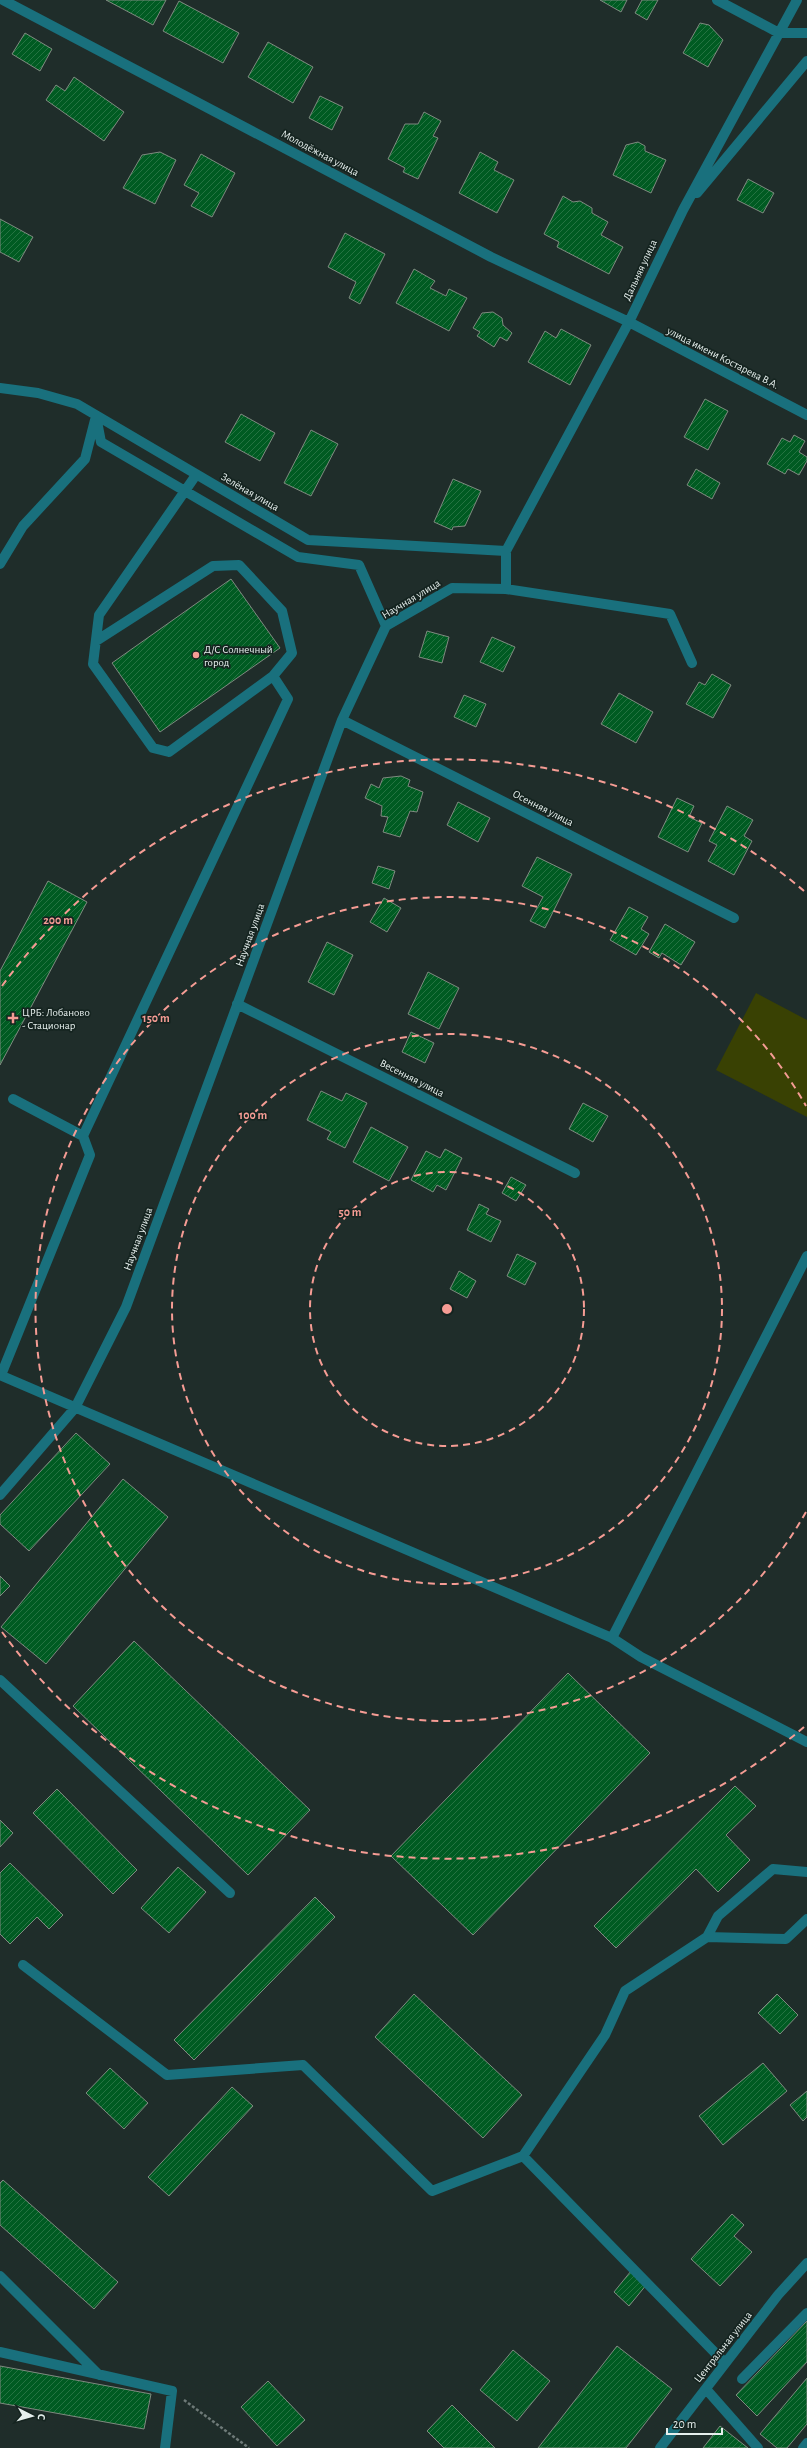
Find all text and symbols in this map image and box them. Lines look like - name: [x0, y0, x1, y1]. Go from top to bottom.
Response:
- street label: Молодёжная улица: [279, 128, 361, 178]
- street label: Дальняя улица: [621, 238, 659, 302]
- street label: улица имени Костарева В.А.: [664, 325, 781, 391]
- street label: Зелёная улица: [219, 471, 281, 513]
- street label: Научная улица: [380, 577, 442, 621]
- place label: Д/С Солнечный город: [204, 644, 273, 668]
- marker: Д/С Солнечный город: [191, 650, 201, 660]
- street label: Осенняя улица: [511, 788, 575, 828]
- street label: Научная улица: [234, 902, 266, 968]
- text: 200 m: [43, 914, 73, 926]
- place label: ЦРБ: Лобаново - Стационар: [22, 1007, 90, 1031]
- marker: ЦРБ: Лобаново - Стационар: [7, 1012, 19, 1024]
- text: 150 m: [142, 1012, 170, 1024]
- street label: Весенняя улица: [378, 1057, 446, 1099]
- text: 100 m: [239, 1109, 267, 1121]
- street label: Научная улица: [122, 1206, 154, 1272]
- text: 50 m: [339, 1206, 362, 1218]
- centre of rings: [440, 1302, 454, 1316]
- street label: Центральная улица: [692, 2310, 754, 2384]
- north arrow: [12, 2396, 52, 2436]
- scale bar: [667, 2410, 722, 2436]
- text: С: [36, 2413, 47, 2421]
- text: 20 m: [673, 2418, 696, 2430]

